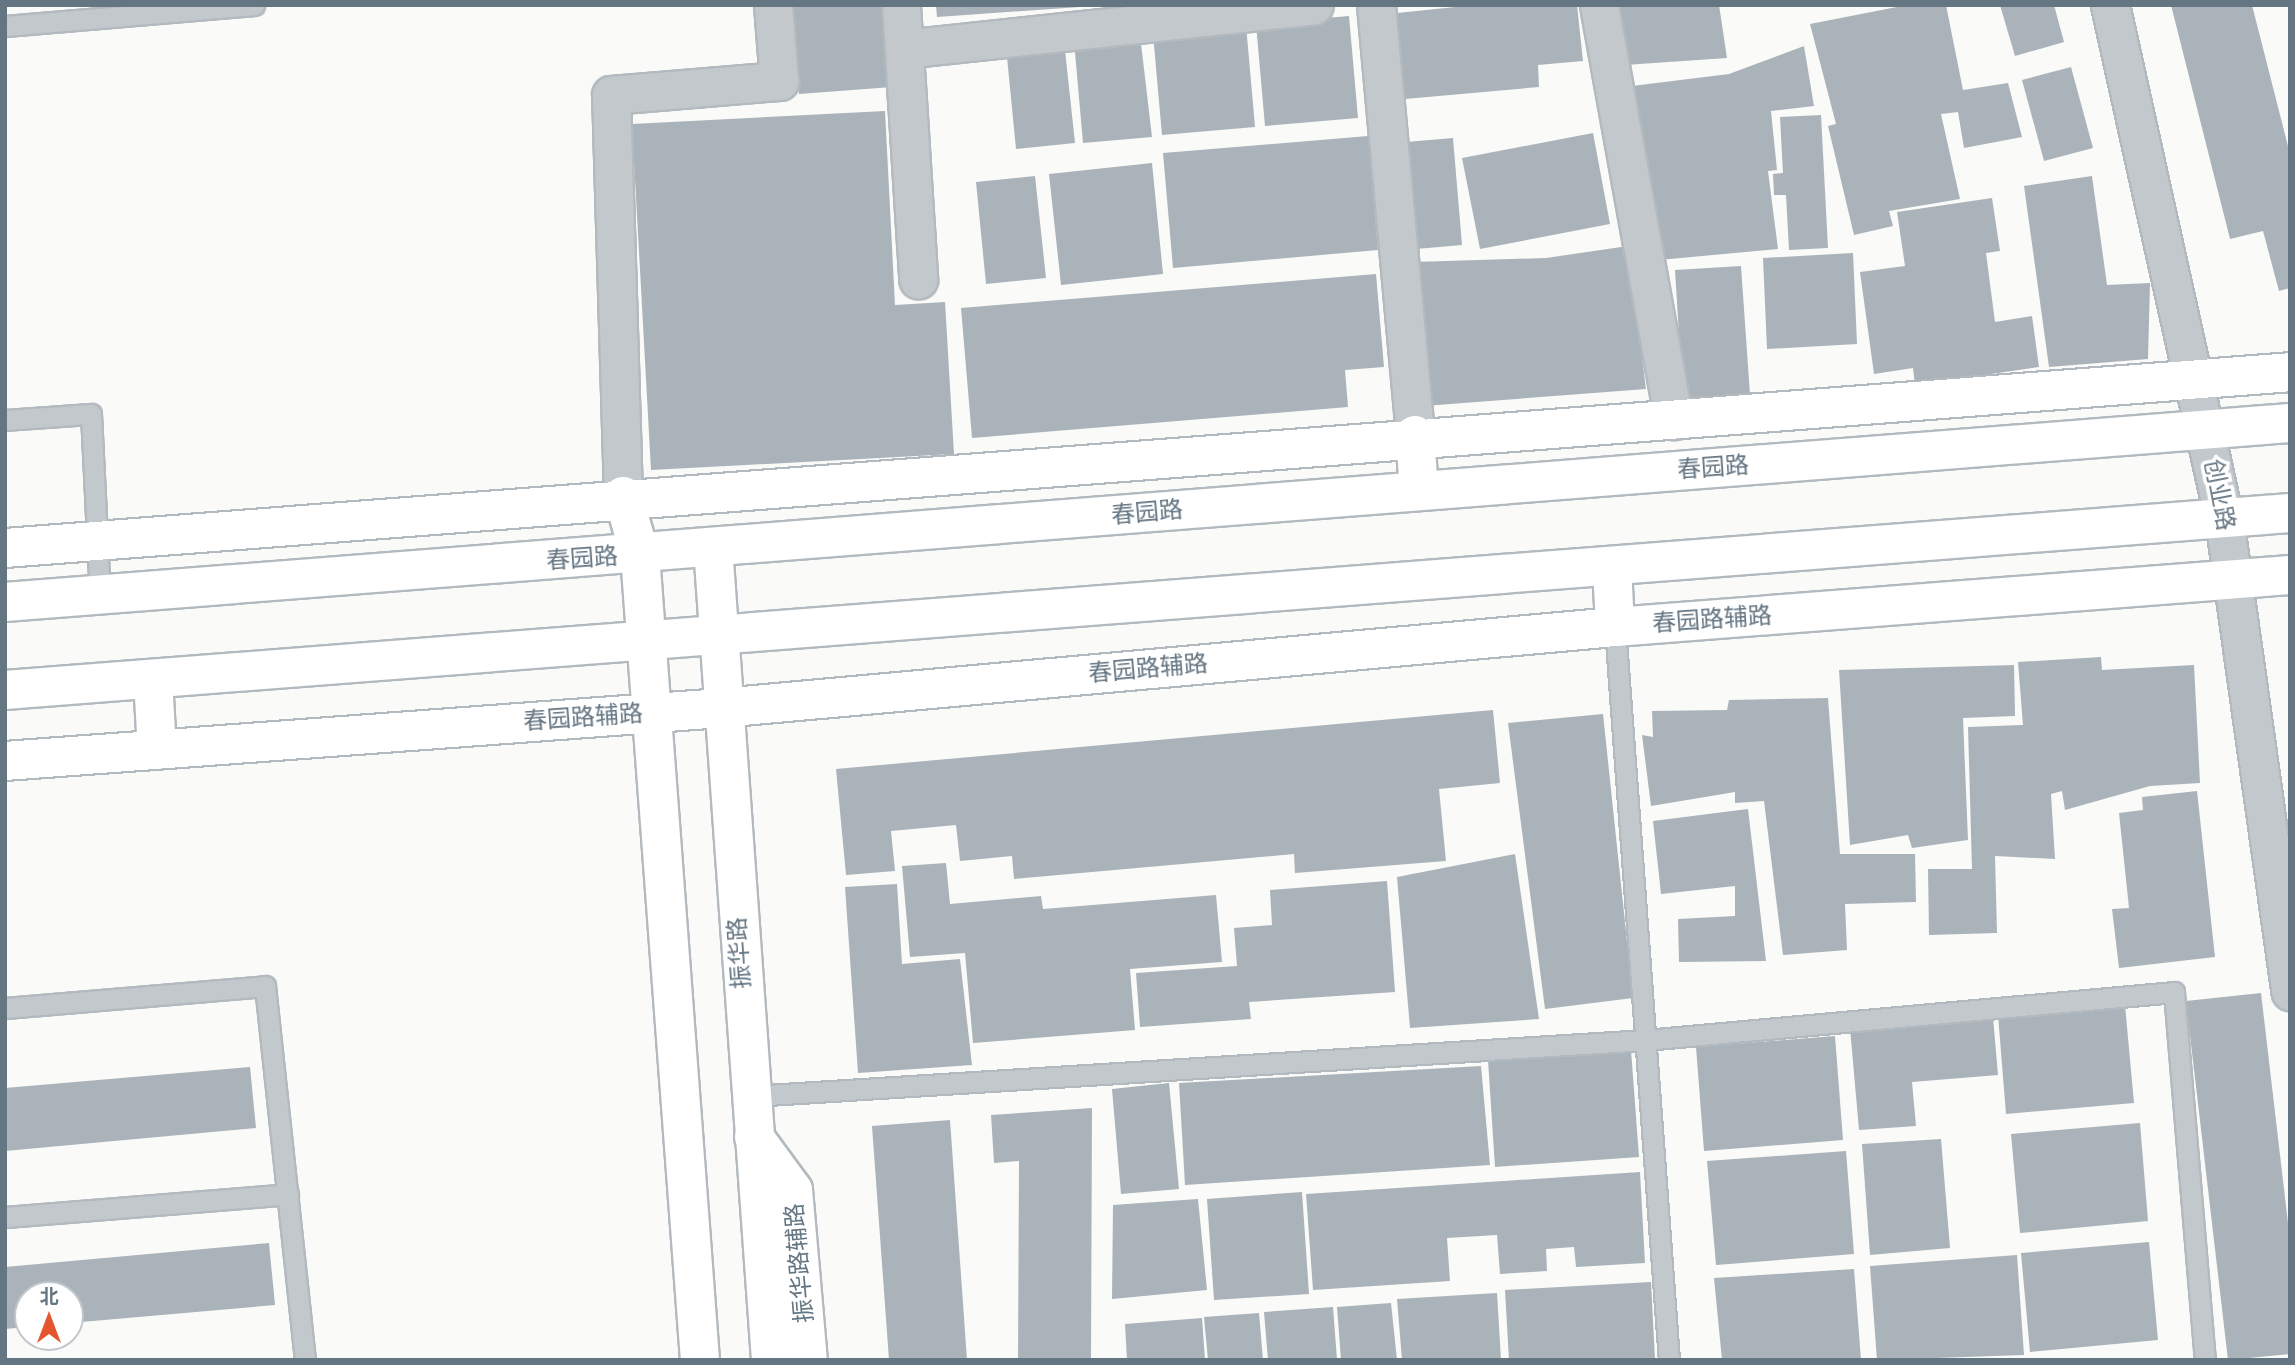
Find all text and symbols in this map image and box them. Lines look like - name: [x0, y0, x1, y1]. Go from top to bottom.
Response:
- street label: 春园路: [1676, 451, 1750, 485]
- street label: 创业路: [2198, 457, 2240, 533]
- street label: 春园路: [1110, 496, 1184, 530]
- street label: 春园路: [545, 542, 619, 576]
- street label: 春园路辅路: [1651, 601, 1773, 639]
- street label: 春园路辅路: [1087, 649, 1209, 689]
- street label: 春园路辅路: [522, 699, 644, 737]
- street label: 振华路: [723, 916, 757, 990]
- street label: 振华路辅路: [780, 1202, 820, 1324]
- north arrow: [14, 1281, 84, 1351]
- text: 北: [39, 1286, 59, 1308]

